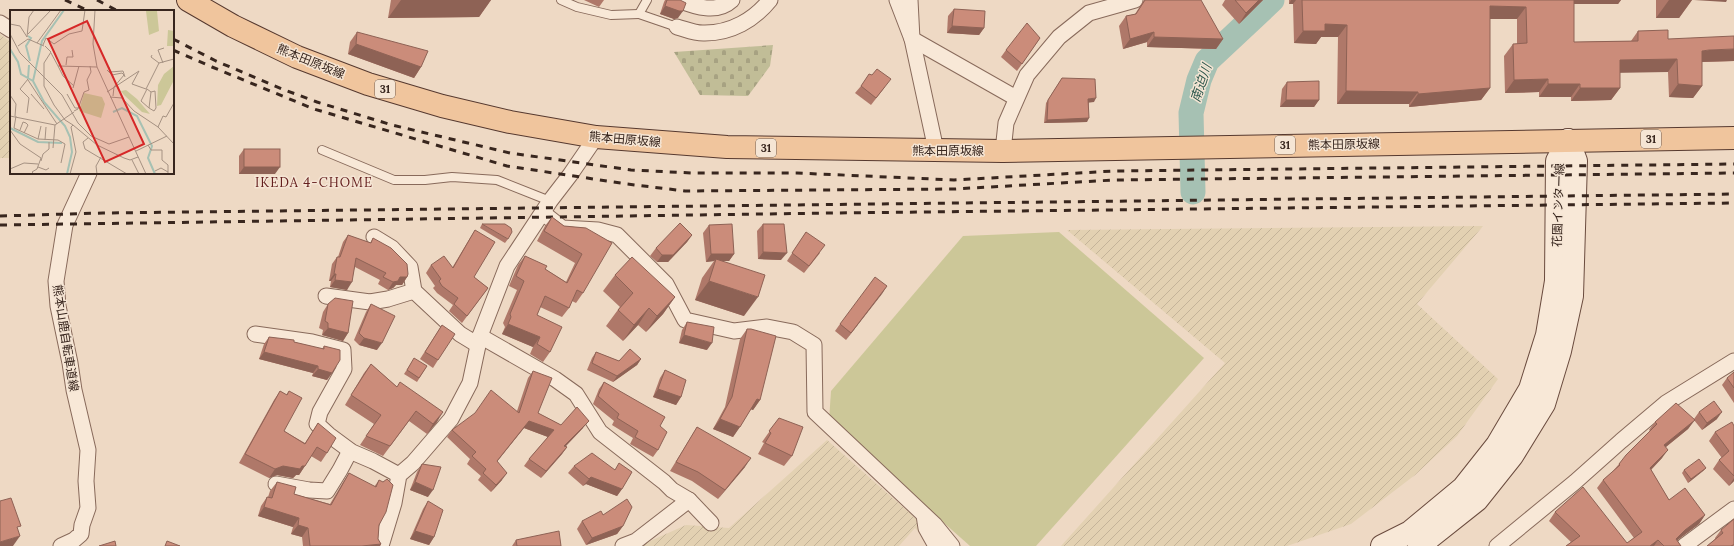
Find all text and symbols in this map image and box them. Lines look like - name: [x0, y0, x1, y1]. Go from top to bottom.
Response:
- inset map: [10, 10, 174, 174]
- street label: 熊本田原坂線: [275, 41, 347, 81]
- water label: 南迫川: [1187, 60, 1216, 104]
- road number: 31: [375, 80, 395, 98]
- street label: 熊本田原坂線: [588, 128, 662, 150]
- road number: 31: [1641, 130, 1661, 148]
- road number: 31: [1275, 136, 1295, 154]
- street label: 熊本田原坂線: [1308, 136, 1380, 152]
- road number: 31: [756, 139, 776, 157]
- street label: 熊本田原坂線: [912, 143, 984, 158]
- street label: 花園インター線: [1549, 163, 1567, 247]
- district label: IKEDA 4-CHOME: [255, 174, 373, 191]
- street label: 熊本山鹿自転車道線: [50, 283, 82, 393]

